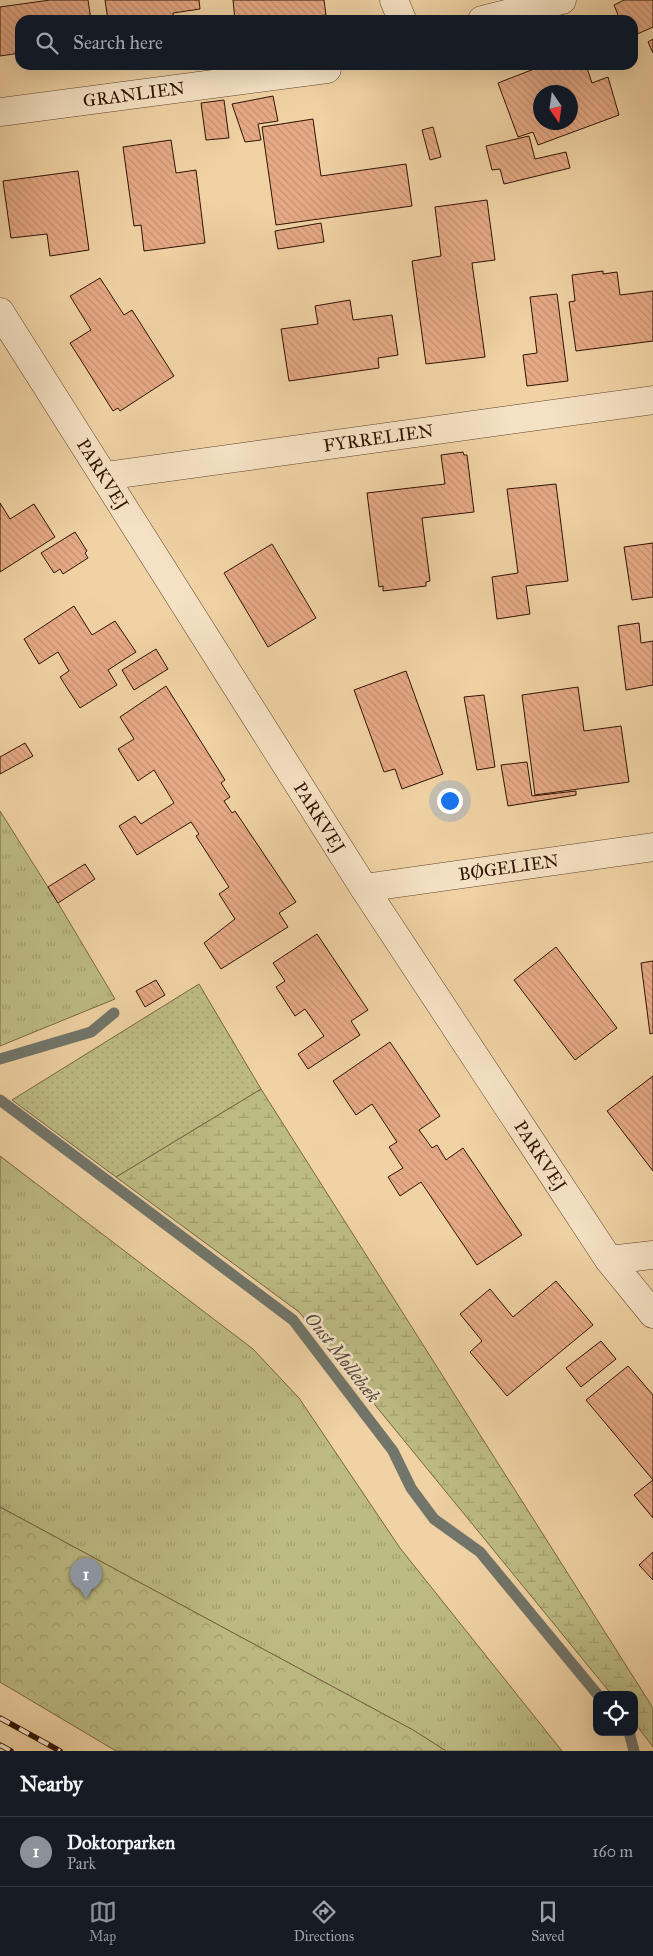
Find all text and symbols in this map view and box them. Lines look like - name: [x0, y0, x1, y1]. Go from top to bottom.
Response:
- search box: [15, 15, 638, 70]
- icon: search: [33, 29, 61, 57]
- text: Search here: [73, 31, 163, 54]
- street label: GRANLIEN: [82, 77, 186, 112]
- north arrow: [533, 85, 578, 130]
- street label: FYRRELIEN: [322, 420, 435, 457]
- street label: PARKVEJ: [72, 435, 134, 515]
- street label: PARKVEJ: [289, 778, 350, 858]
- your location: [437, 788, 463, 814]
- street label: BØGELIEN: [457, 850, 560, 885]
- street label: PARKVEJ: [509, 1116, 572, 1196]
- water label: Oust Møllebæk: [300, 1307, 385, 1408]
- pin: 1: [70, 1558, 102, 1599]
- map controls: [593, 1691, 638, 1736]
- button: locate: [593, 1691, 638, 1736]
- text: Nearby: [20, 1771, 83, 1797]
- text: Doktorparken: [67, 1831, 175, 1854]
- text: 1: [33, 1842, 39, 1861]
- text: 160 m: [592, 1842, 633, 1861]
- text: Park: [67, 1854, 96, 1873]
- tab: Map: [89, 1898, 117, 1945]
- tab: Directions: [294, 1898, 354, 1945]
- tab: Saved: [531, 1898, 564, 1945]

